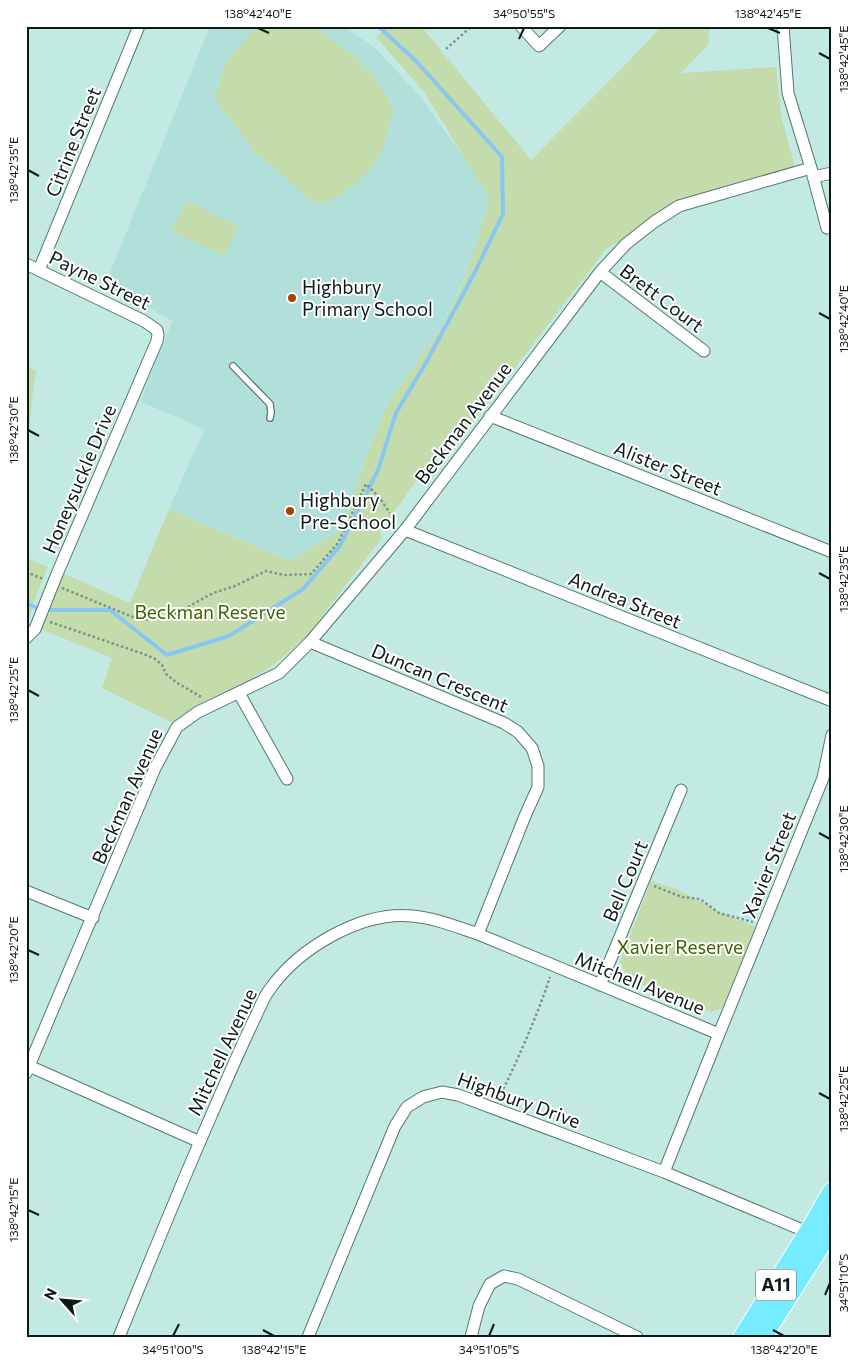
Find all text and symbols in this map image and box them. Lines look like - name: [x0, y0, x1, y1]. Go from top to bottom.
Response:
- text: 138°42'40"E: [224, 6, 292, 20]
- text: 34°50'55"S: [493, 6, 555, 20]
- text: 138°42'45"E: [735, 6, 801, 20]
- text: 138°42'45"E: [836, 26, 850, 92]
- street label: Citrine Street: [40, 83, 105, 200]
- text: 138°42'35"E: [6, 137, 20, 203]
- street label: Payne Street: [46, 245, 155, 314]
- street label: Brett Court: [616, 259, 709, 337]
- place label: Highbury Primary School: [302, 275, 433, 320]
- text: 138°42'40"E: [836, 285, 850, 353]
- marker: Highbury Primary School: [286, 292, 298, 304]
- street label: Beckman Avenue: [409, 357, 516, 488]
- text: 138°42'30"E: [6, 396, 20, 464]
- street label: Honeysuckle Drive: [37, 401, 120, 557]
- street label: Alister Street: [611, 436, 726, 500]
- place label: Highbury Pre-School: [300, 488, 396, 533]
- marker: Highbury Pre-School: [284, 505, 296, 517]
- text: 138°42'35"E: [836, 546, 850, 612]
- street label: Andrea Street: [565, 566, 685, 633]
- park label: Beckman Reserve: [135, 600, 285, 623]
- street label: Duncan Crescent: [368, 638, 512, 717]
- text: 138°42'25"E: [6, 657, 20, 723]
- street label: Beckman Avenue: [86, 724, 167, 867]
- text: 138°42'30"E: [836, 805, 850, 873]
- street label: Xavier Street: [737, 808, 800, 921]
- street label: Bell Court: [597, 837, 652, 925]
- text: 138°42'20"E: [6, 916, 20, 984]
- park label: Xavier Reserve: [617, 935, 743, 958]
- street label: Mitchell Avenue: [572, 946, 708, 1019]
- street label: Mitchell Avenue: [182, 985, 261, 1119]
- text: 138°42'25"E: [836, 1066, 850, 1132]
- street label: Highbury Drive: [455, 1067, 584, 1132]
- text: 138°42'15"E: [6, 1178, 20, 1242]
- text: 34°51'10"S: [836, 1254, 850, 1312]
- road number: A11: [756, 1270, 796, 1300]
- north arrow: [38, 1276, 88, 1326]
- text: N: [40, 1285, 60, 1302]
- text: 34°51'00"S: [142, 1342, 204, 1356]
- text: 138°42'15"E: [242, 1342, 306, 1356]
- text: 34°51'05"S: [459, 1342, 519, 1356]
- text: 138°42'20"E: [750, 1342, 818, 1356]

